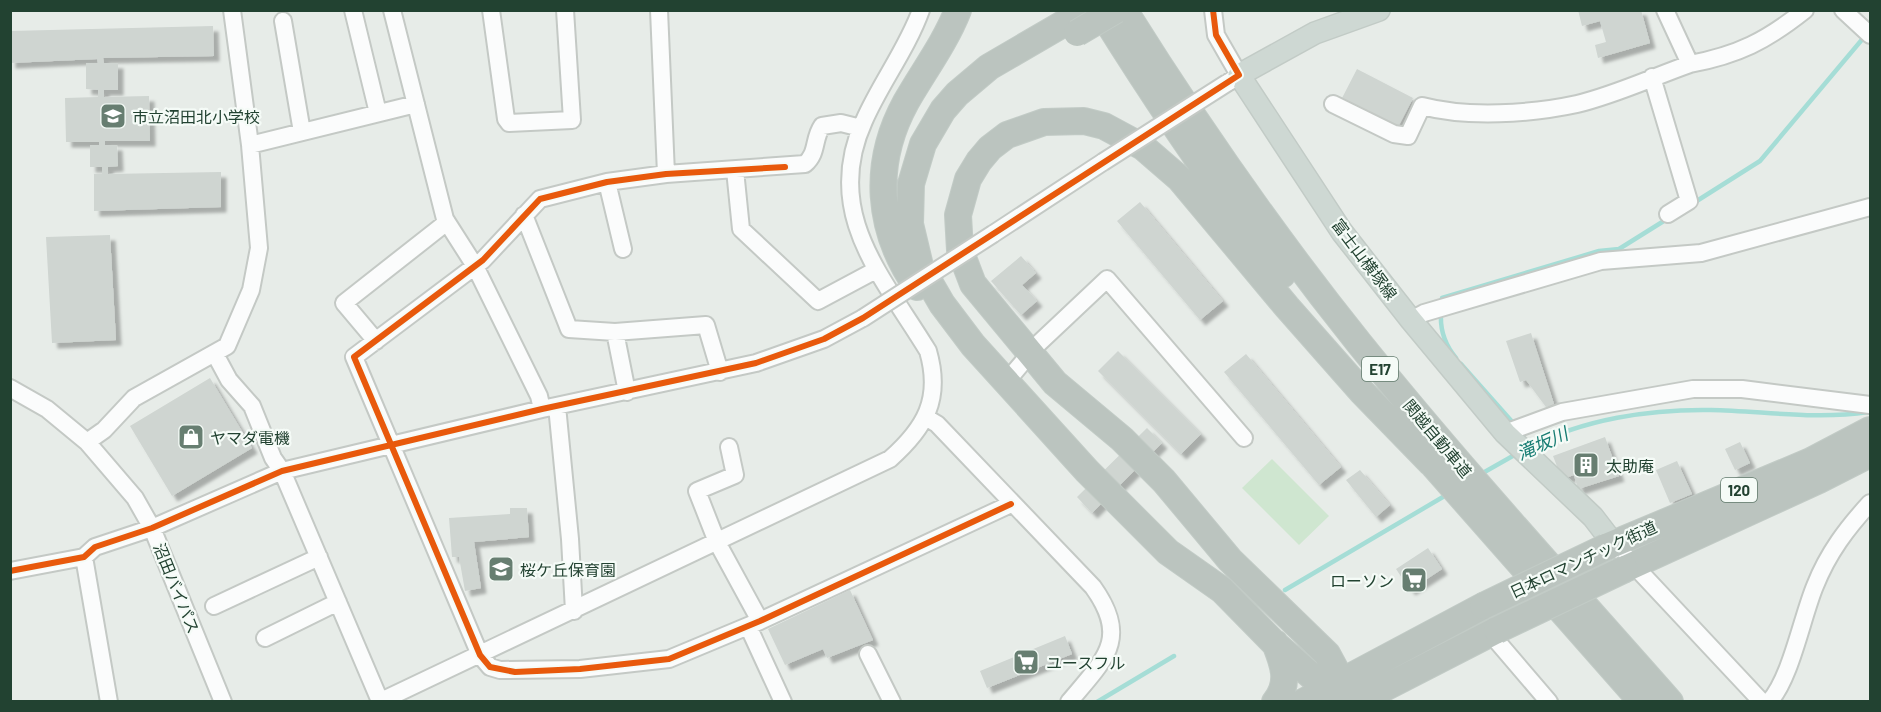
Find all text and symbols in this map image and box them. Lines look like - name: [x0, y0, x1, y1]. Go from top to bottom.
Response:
- school or university icon: 市立沼田北小学校: [98, 101, 128, 131]
- place label: 市立沼田北小学校: [132, 107, 260, 126]
- street label: 富士山横塚線: [1329, 215, 1401, 303]
- road number: E17: [1362, 357, 1398, 381]
- street label: 関越自動車道: [1400, 395, 1476, 481]
- water label: 滝坂川: [1513, 421, 1573, 464]
- shop icon: ヤマダ電機: [176, 422, 206, 452]
- place label: ヤマダ電機: [210, 428, 290, 447]
- building icon: 太助庵: [1571, 450, 1601, 480]
- place label: 太助庵: [1606, 456, 1654, 475]
- road number: 120: [1721, 478, 1757, 502]
- street label: 日本ロマンチック街道: [1506, 517, 1660, 601]
- street label: 沼田バイパス: [150, 540, 204, 636]
- school or university icon: 桜ケ丘保育園: [486, 554, 516, 584]
- place label: 桜ケ丘保育園: [520, 560, 616, 579]
- supermarket icon: ローソン: [1399, 565, 1429, 595]
- place label: ローソン: [1330, 571, 1394, 590]
- supermarket icon: ユースフル: [1011, 647, 1041, 677]
- place label: ユースフル: [1046, 653, 1125, 672]

